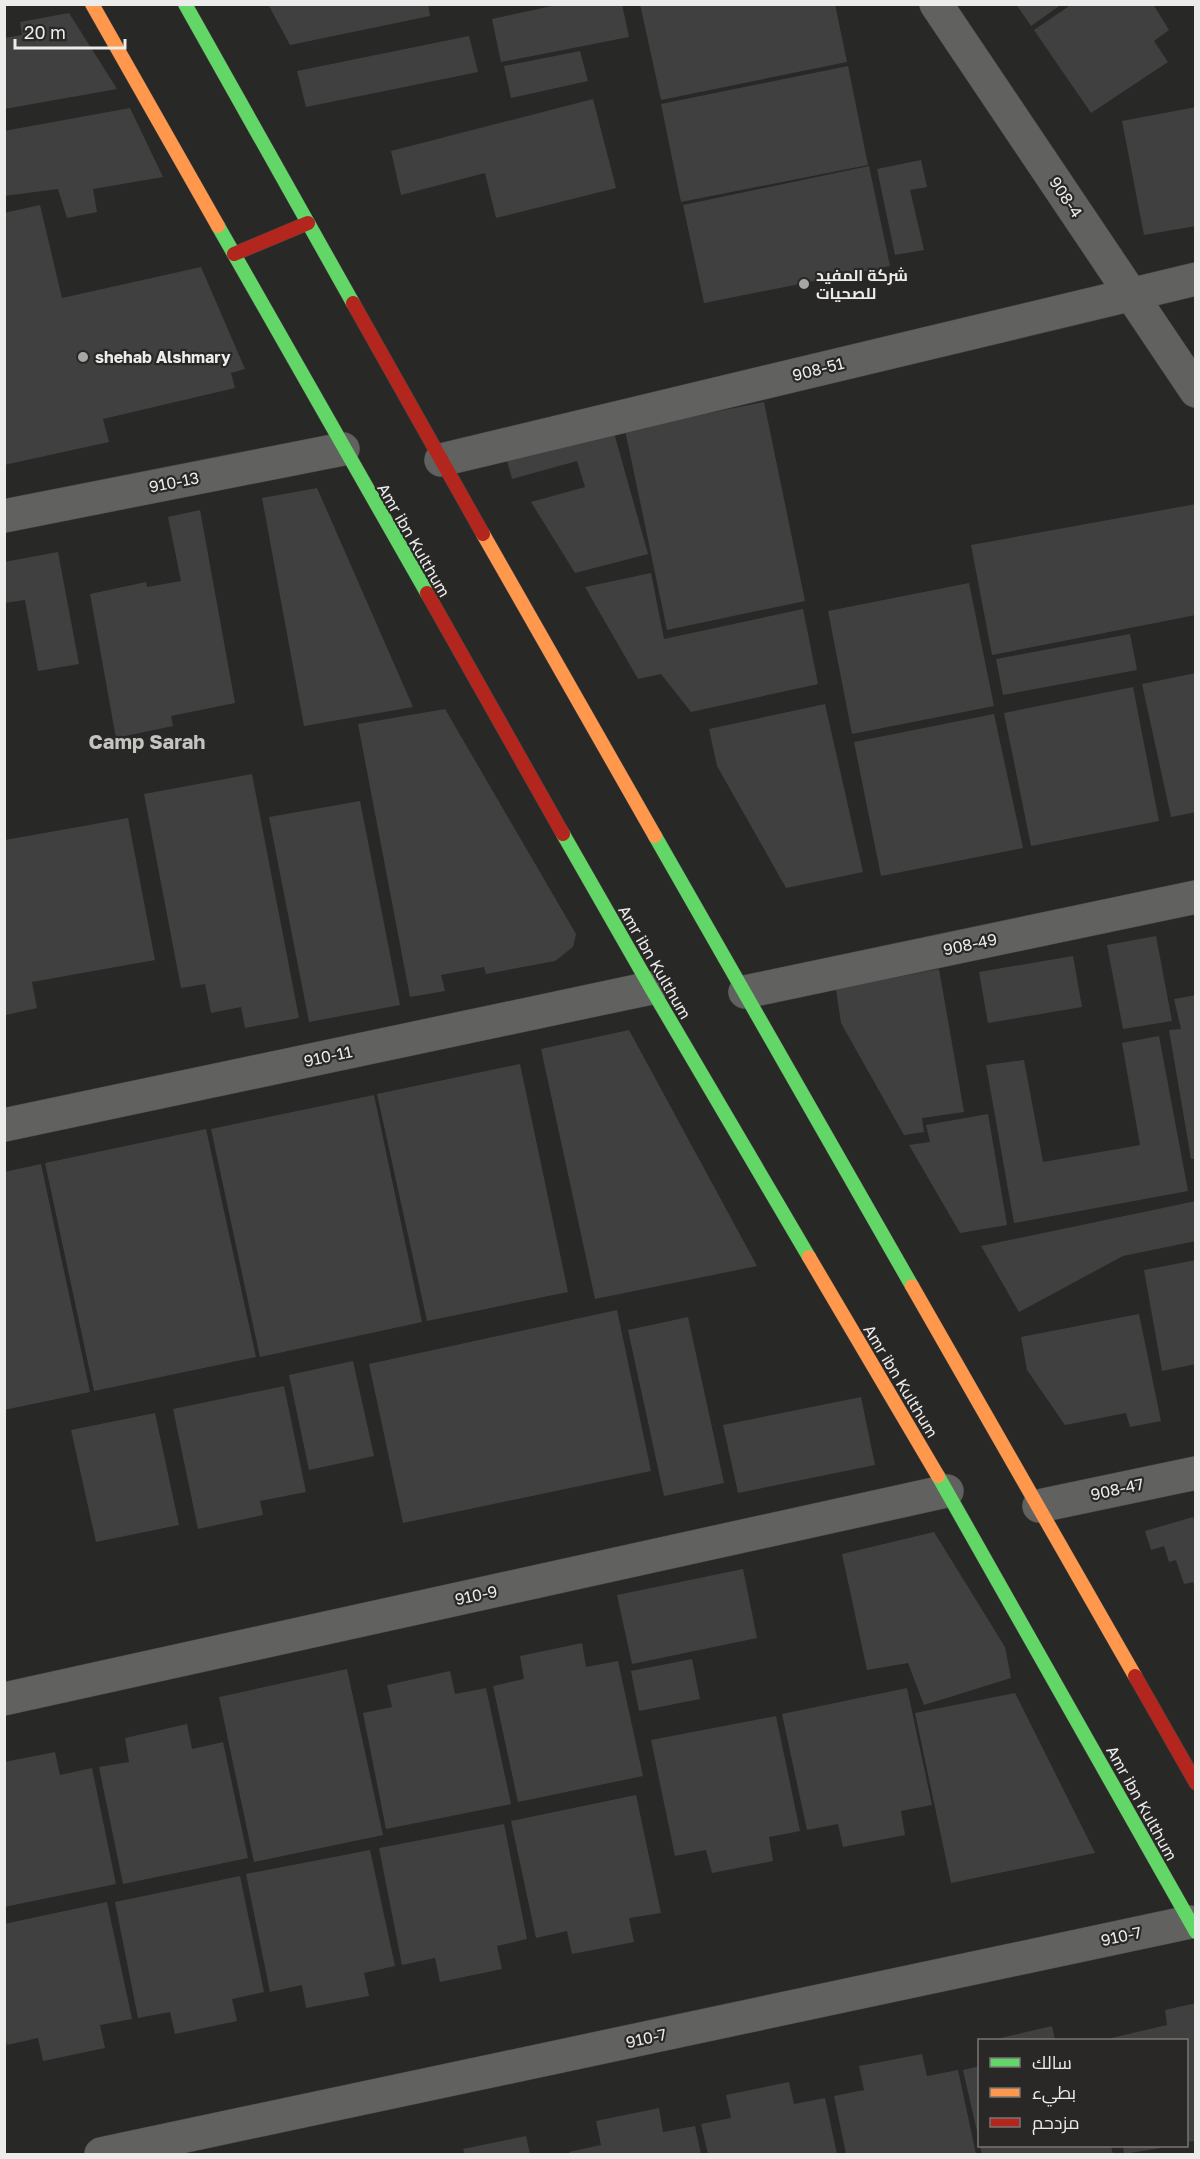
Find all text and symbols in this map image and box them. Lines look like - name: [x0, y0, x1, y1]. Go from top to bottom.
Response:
- scale bar: [15, 12, 124, 50]
- text: 20 m: [24, 21, 66, 43]
- street label: 908-4: [1045, 173, 1087, 221]
- place label: شركة المفيد للصحيات: [816, 265, 908, 303]
- marker: شركة المفيد للصحيات: [797, 277, 811, 291]
- place label: shehab Alshmary: [95, 347, 231, 367]
- marker: shehab Alshmary: [76, 350, 90, 364]
- street label: 908-51: [790, 353, 846, 385]
- street label: 910-13: [147, 467, 201, 497]
- street label: Amr ibn Kulthum: [373, 479, 455, 601]
- district label: Camp Sarah: [89, 729, 205, 753]
- street label: Amr ibn Kulthum: [614, 901, 696, 1023]
- street label: 908-49: [941, 929, 999, 959]
- street label: 910-11: [302, 1041, 354, 1071]
- street label: Amr ibn Kulthum: [859, 1321, 943, 1441]
- street label: 908-47: [1089, 1474, 1145, 1504]
- street label: 910-9: [453, 1581, 499, 1609]
- street label: Amr ibn Kulthum: [1102, 1742, 1182, 1864]
- street label: 910-7: [1099, 1922, 1143, 1950]
- street label: 910-7: [624, 2024, 668, 2052]
- legend: [978, 2039, 1188, 2147]
- text: سالك: [1032, 2051, 1072, 2073]
- text: بطيء: [1032, 2081, 1076, 2107]
- text: مزدحم: [1032, 2111, 1080, 2135]

